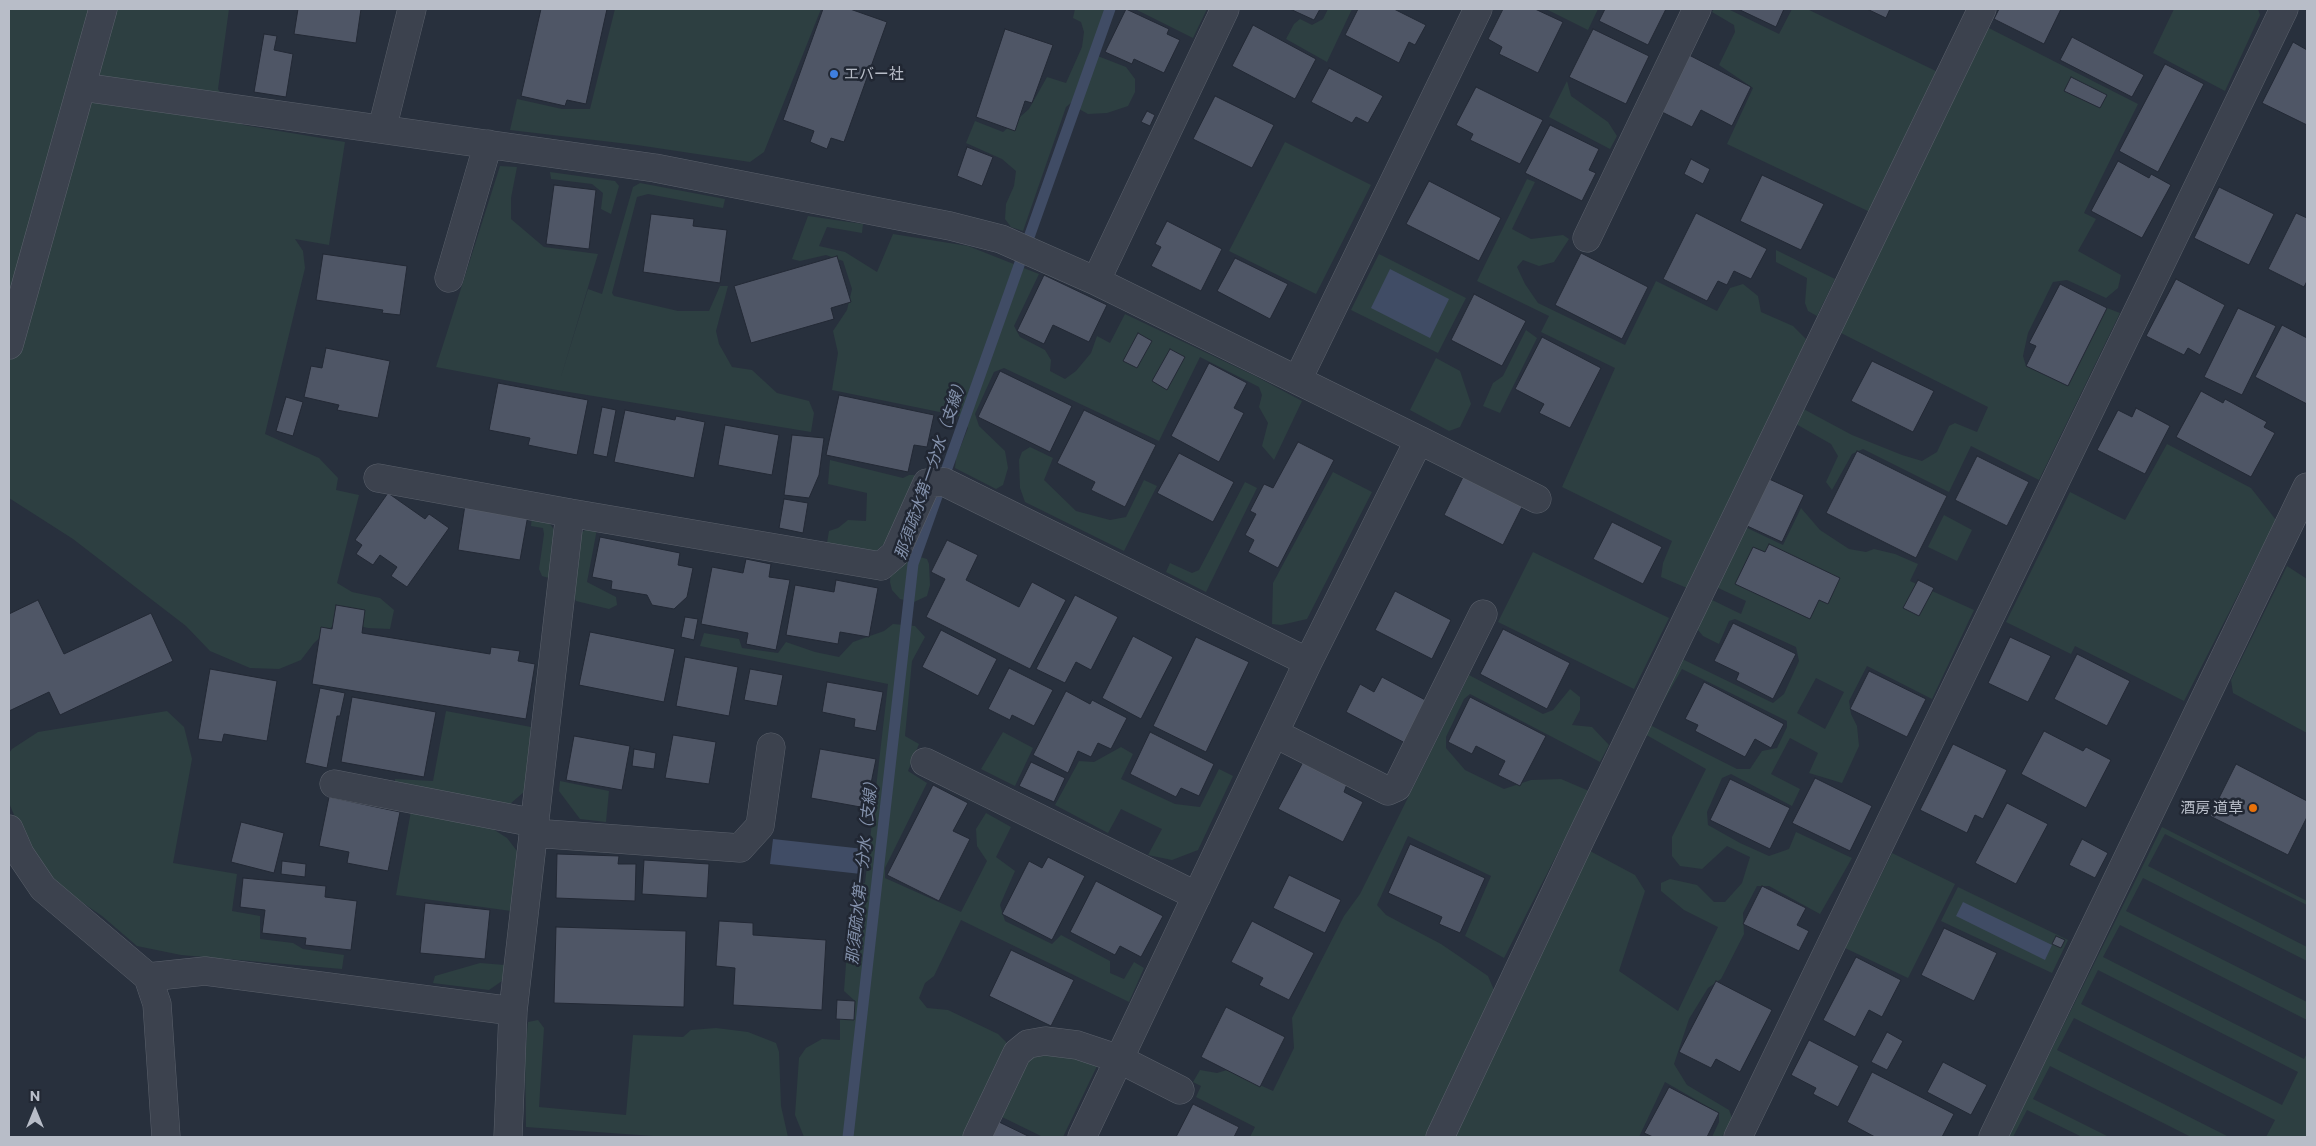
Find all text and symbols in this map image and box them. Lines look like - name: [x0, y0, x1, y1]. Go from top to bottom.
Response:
- place label: エバー社: [844, 65, 904, 83]
- marker: エバー社: [828, 68, 840, 80]
- water label: 那須疏水第一分水（支線）: [891, 374, 971, 562]
- water label: 那須疏水第一分水（支線）: [842, 773, 882, 965]
- place label: 酒房 道草: [2180, 799, 2243, 817]
- marker: 酒房 道草: [2247, 802, 2259, 814]
- north arrow: [10, 1086, 60, 1136]
- text: N: [30, 1087, 40, 1104]

